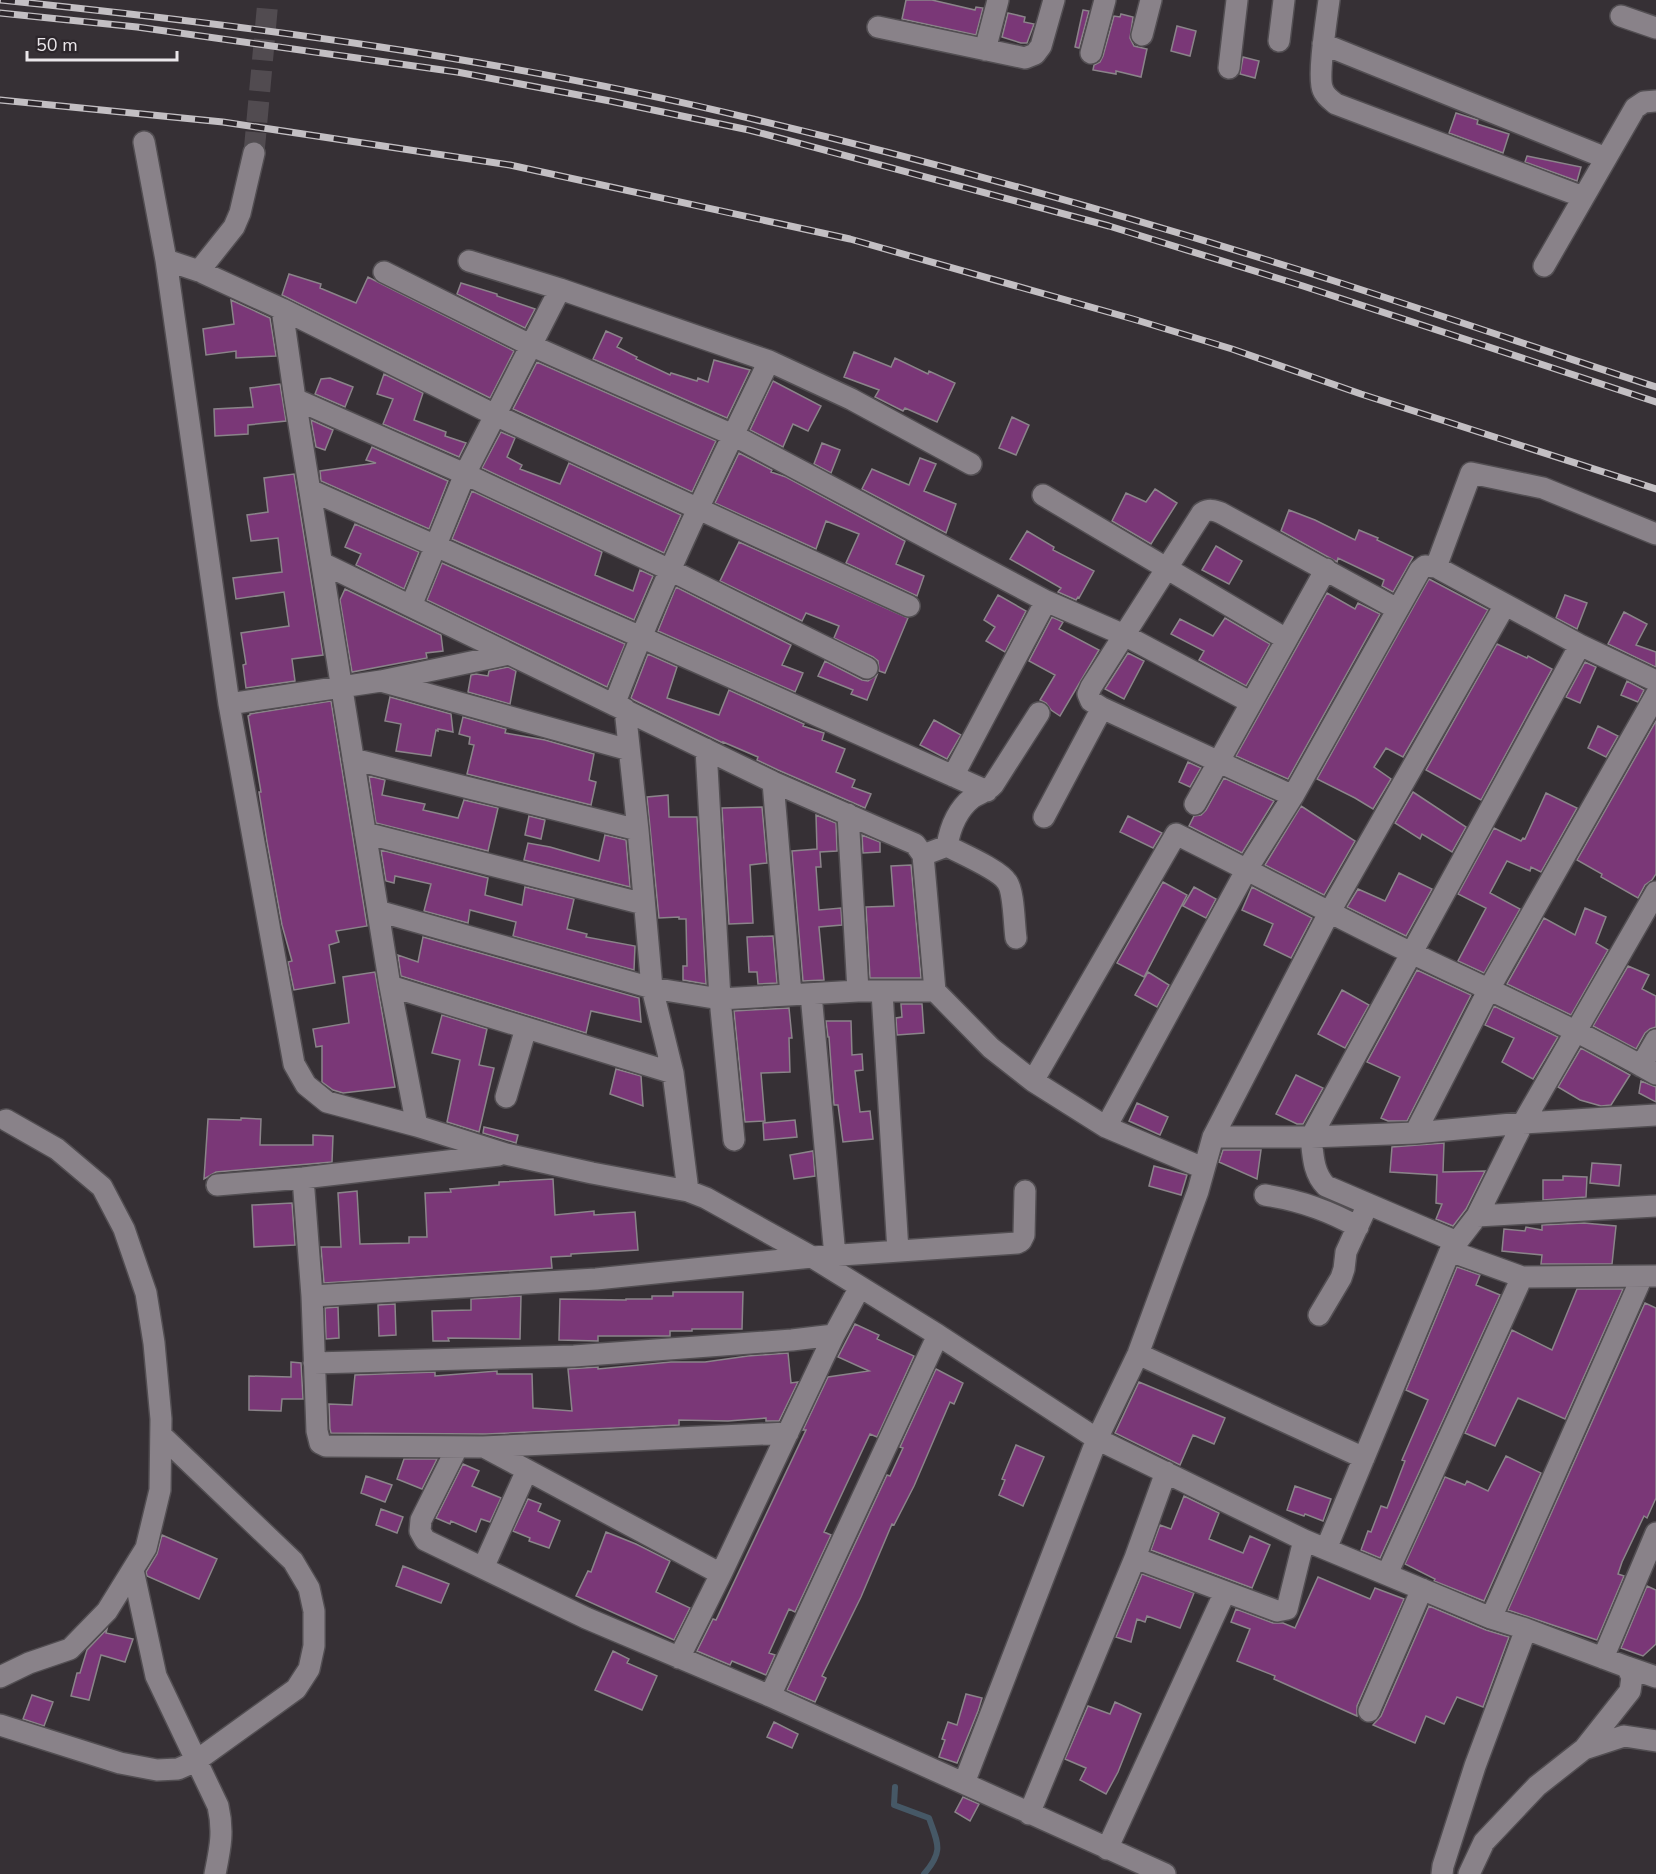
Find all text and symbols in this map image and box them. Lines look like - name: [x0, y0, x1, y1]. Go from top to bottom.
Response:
- scale bar: [27, 24, 177, 62]
- text: 50 m: [36, 33, 78, 57]

